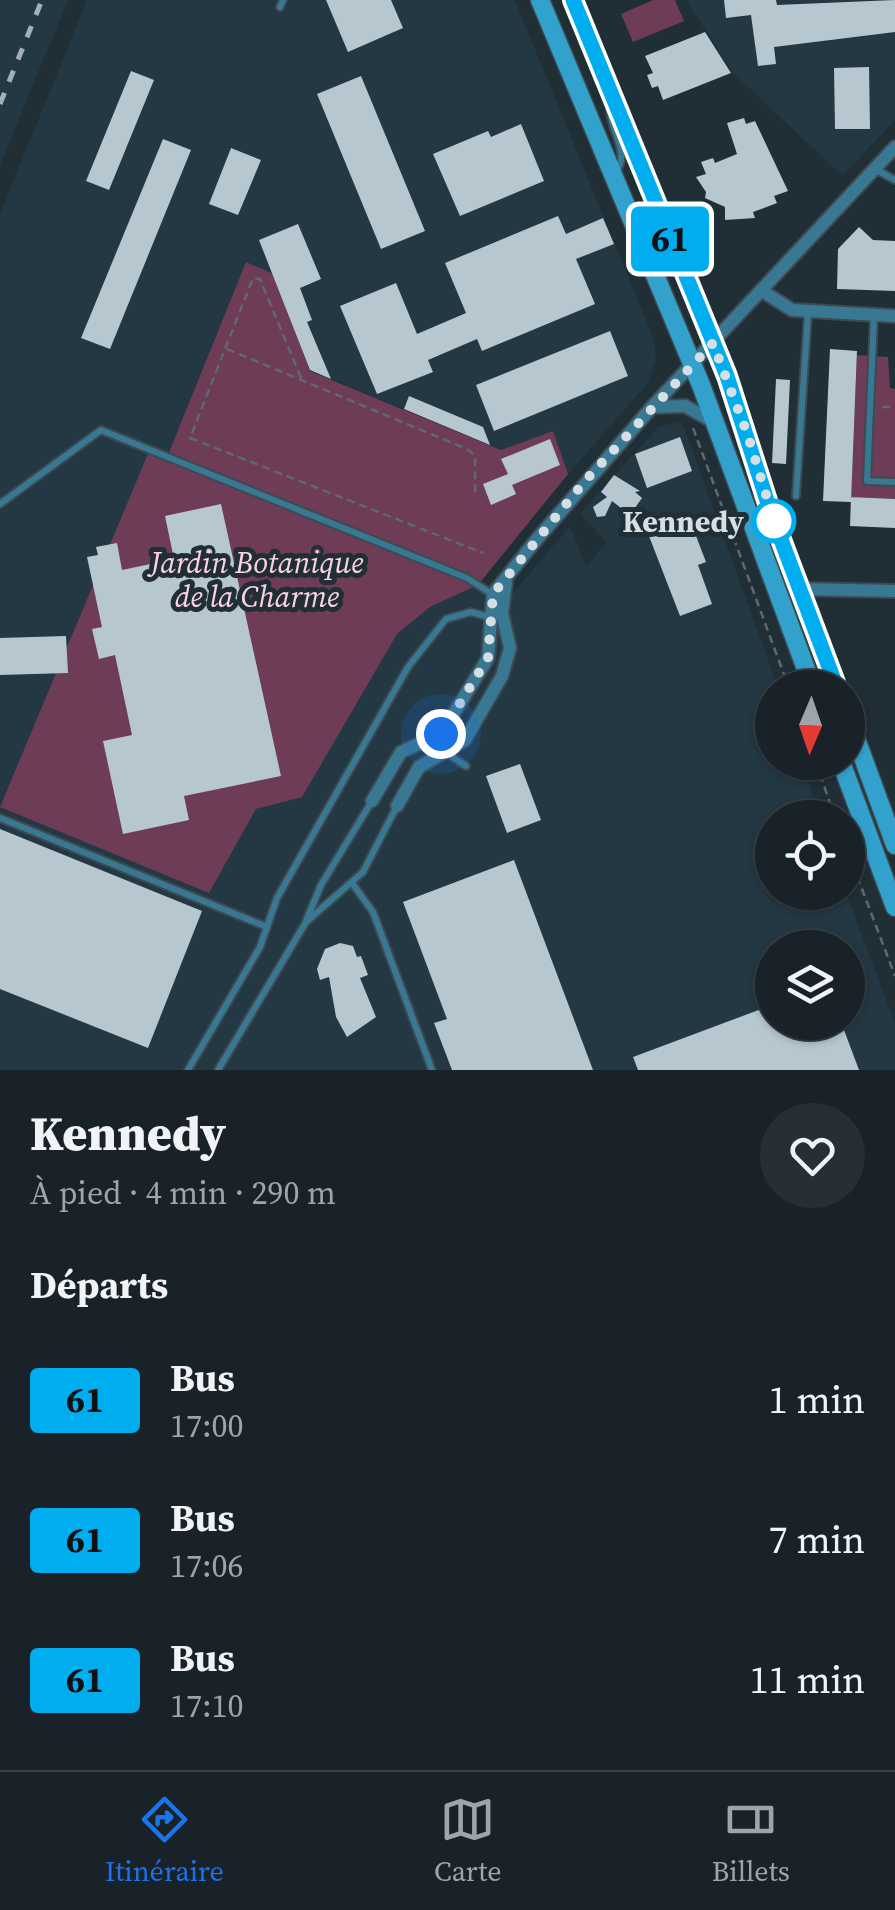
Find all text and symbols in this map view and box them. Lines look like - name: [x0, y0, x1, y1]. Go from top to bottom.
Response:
- line badge: 61: [625, 206, 715, 272]
- text: 61: [651, 215, 689, 263]
- marker: Kennedy: [753, 500, 795, 542]
- place label: Kennedy: [622, 501, 744, 542]
- park label: Jardin Botanique de la Charme: [147, 542, 363, 617]
- north arrow: [755, 670, 865, 780]
- map controls: [755, 670, 865, 1040]
- your location: [416, 709, 466, 759]
- button: locate: [755, 800, 865, 910]
- button: layers: [755, 930, 865, 1040]
- text: Kennedy: [30, 1100, 226, 1166]
- button: heart: [760, 1103, 865, 1208]
- text: À pied · 4 min · 290 m: [30, 1171, 336, 1215]
- text: Départs: [30, 1259, 168, 1311]
- text: Bus: [170, 1352, 235, 1404]
- text: 1 min: [769, 1374, 865, 1426]
- text: 61: [66, 1376, 104, 1424]
- text: 17:00: [170, 1404, 244, 1448]
- text: Bus: [170, 1492, 235, 1544]
- text: 7 min: [769, 1514, 865, 1566]
- text: 61: [66, 1516, 104, 1564]
- text: 17:06: [170, 1544, 244, 1588]
- text: Bus: [170, 1632, 235, 1684]
- text: 11 min: [750, 1654, 865, 1706]
- text: 61: [66, 1656, 104, 1704]
- text: 17:10: [170, 1684, 244, 1728]
- tab: Itinéraire: [105, 1792, 224, 1890]
- tab: Carte: [434, 1792, 502, 1890]
- tab: Billets: [712, 1792, 790, 1890]

